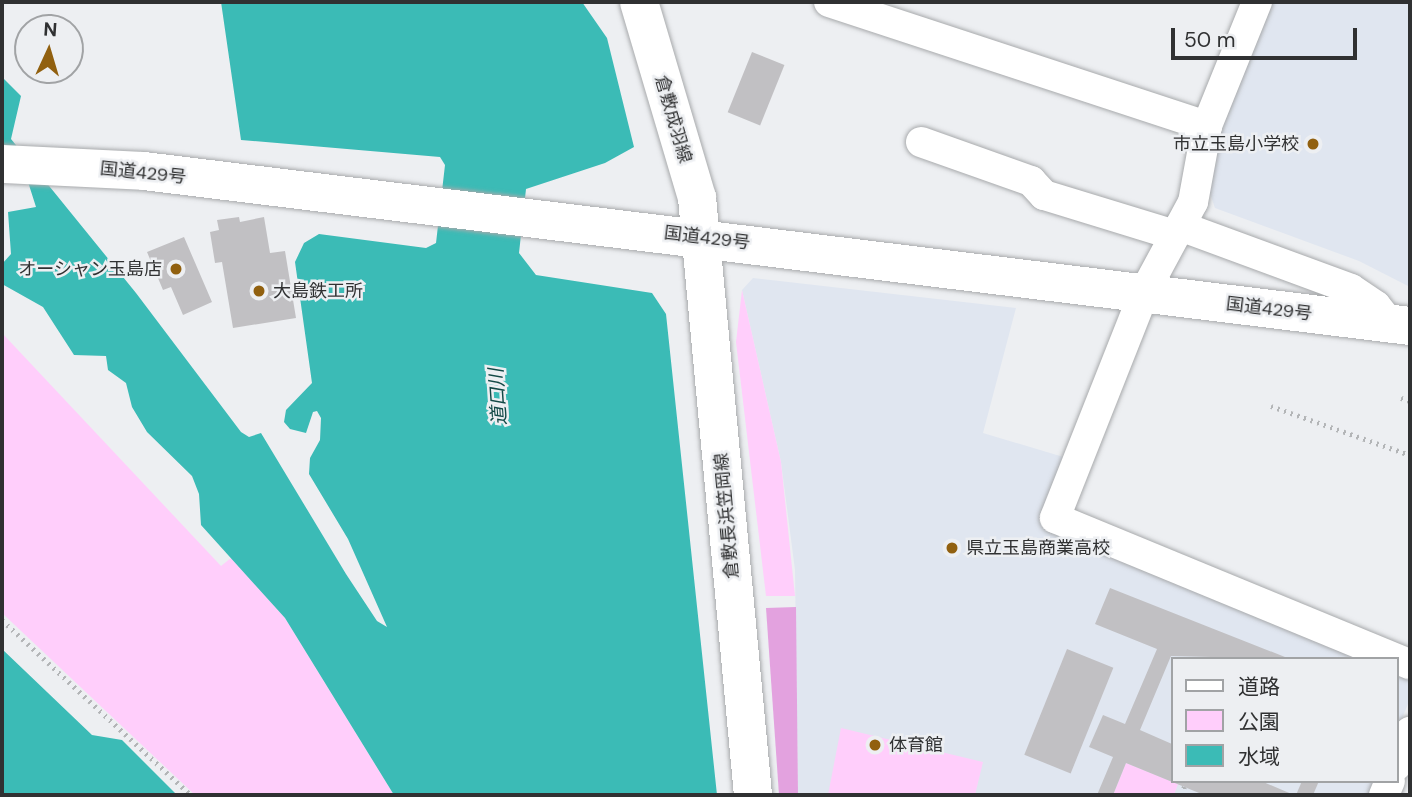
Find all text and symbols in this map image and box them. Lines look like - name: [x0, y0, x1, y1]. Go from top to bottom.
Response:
- north arrow: [14, 14, 84, 84]
- scale bar: [1174, 14, 1360, 58]
- text: N: [43, 17, 58, 42]
- text: 50 m: [1184, 26, 1235, 54]
- street label: 倉敷成羽線: [650, 73, 696, 165]
- place label: 市立玉島小学校: [1173, 133, 1299, 155]
- marker: 市立玉島小学校: [1305, 136, 1321, 152]
- street label: 国道429号: [99, 158, 187, 188]
- street label: 国道429号: [663, 222, 751, 254]
- place label: オーシャン玉島店: [18, 258, 162, 280]
- marker: オーシャン玉島店: [168, 261, 184, 277]
- place label: 大島鉄工所: [273, 280, 363, 302]
- marker: 大島鉄工所: [251, 283, 267, 299]
- street label: 国道429号: [1225, 293, 1313, 325]
- water label: 道口川: [485, 368, 511, 426]
- street label: 倉敷長浜笠岡線: [711, 452, 743, 580]
- place label: 県立玉島商業高校: [966, 537, 1110, 559]
- marker: 県立玉島商業高校: [944, 540, 960, 556]
- legend: [1170, 657, 1398, 783]
- text: 道路: [1238, 673, 1280, 701]
- text: 公園: [1238, 708, 1280, 736]
- place label: 体育館: [889, 734, 943, 756]
- marker: 体育館: [867, 737, 883, 753]
- text: 水域: [1238, 743, 1280, 771]

